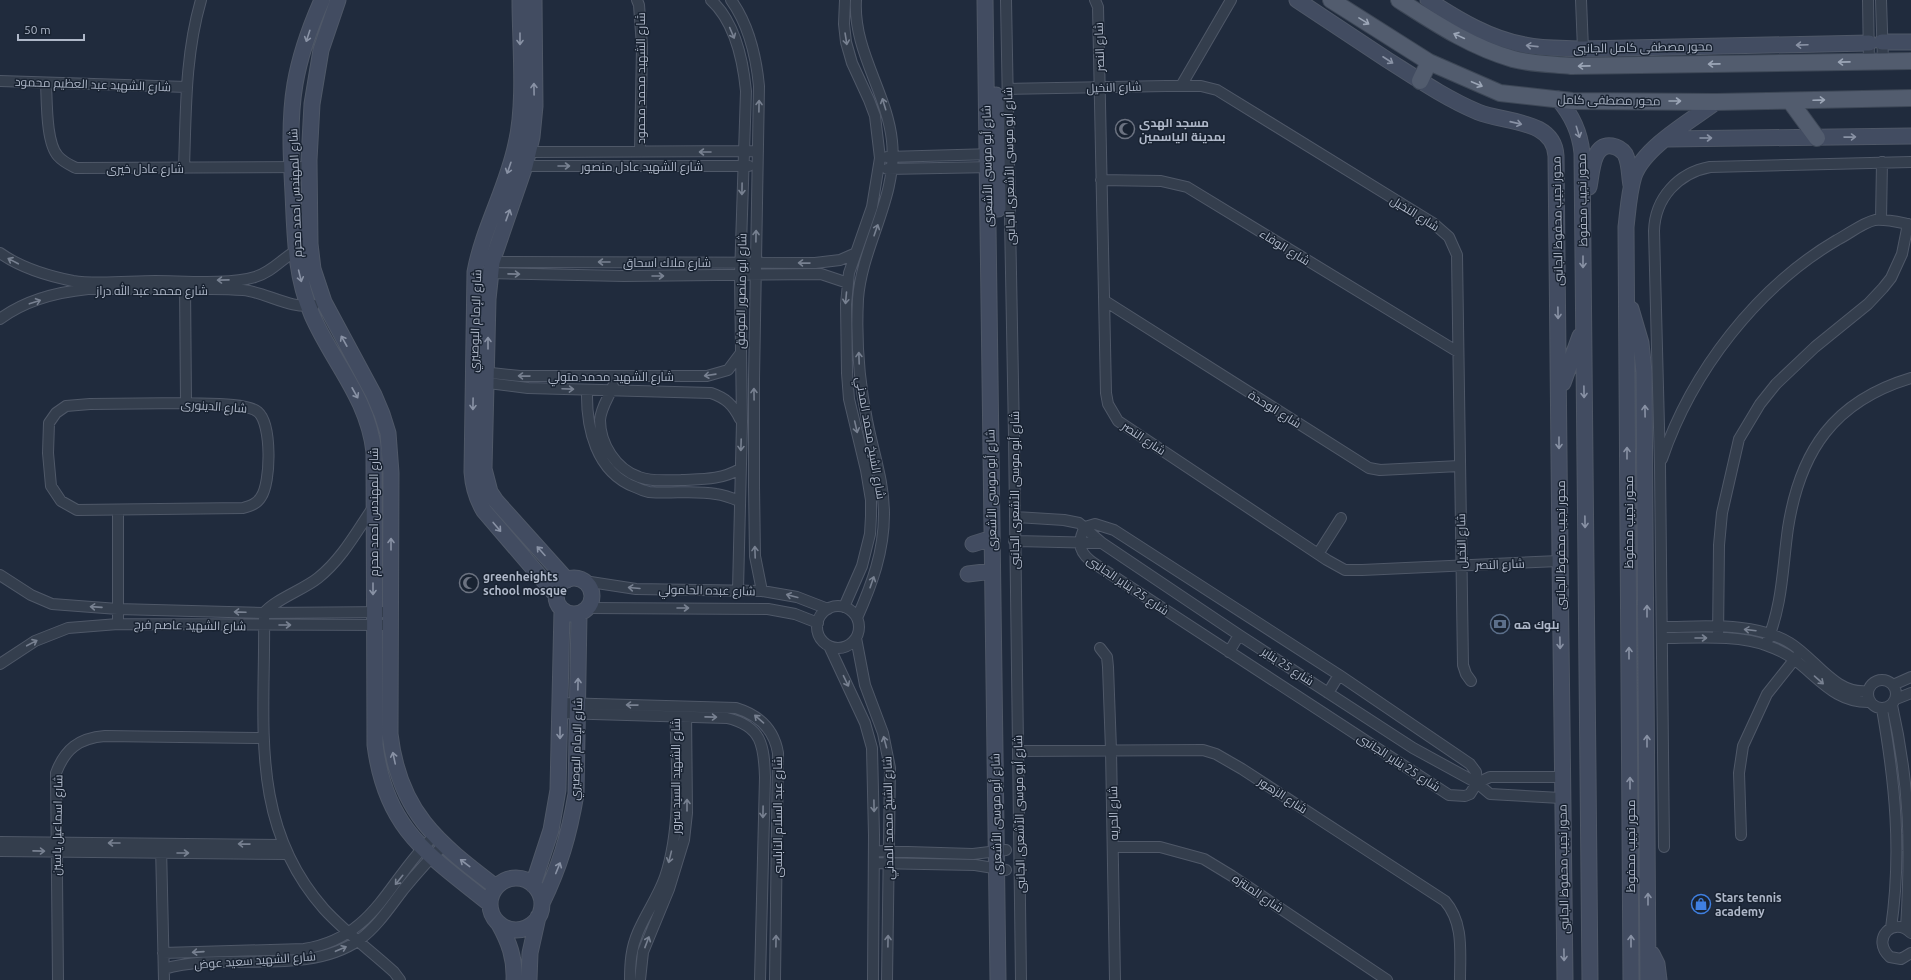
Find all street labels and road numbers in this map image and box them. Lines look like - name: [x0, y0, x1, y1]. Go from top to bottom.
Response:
- street label: شارع الشهيد محمد محمود: [634, 12, 649, 144]
- street label: شارع النصر: [1092, 22, 1108, 73]
- street label: محور مصطفى كامل الجانبى: [1573, 39, 1713, 56]
- street label: شارع الشهيد عبد العظيم محمود: [15, 75, 171, 95]
- street label: شارع النخيل: [1086, 80, 1142, 96]
- street label: شارع أبو موسى الأشعرى الجانبى: [1000, 87, 1019, 245]
- street label: محور مصطفى كامل: [1557, 93, 1661, 108]
- street label: شارع أبو موسى الأشعرى: [978, 105, 997, 227]
- street label: شارع المهندس احمد محرم: [286, 128, 306, 258]
- street label: محور نجيب محفوظ: [1575, 153, 1590, 247]
- street label: محور نجيب محفوظ الجانبى: [1549, 156, 1566, 286]
- street label: شارع الشهيد عادل منصور: [580, 160, 703, 175]
- street label: شارع عادل خيرى: [106, 162, 184, 177]
- street label: شارع النخيل: [1387, 193, 1442, 235]
- street label: شارع الوفاء: [1256, 226, 1313, 269]
- street label: شارع ابو منصور الموفق: [733, 233, 751, 349]
- street label: شارع ملاك اسحاق: [623, 256, 711, 271]
- street label: شارع الإمام البوصيري: [467, 269, 487, 373]
- street label: شارع محمد عبد الله دراز: [95, 283, 208, 299]
- street label: شارع الشهيد محمد متولي: [548, 370, 674, 387]
- street label: شارع الشيخ محمد المدني: [850, 376, 888, 501]
- street label: شارع الوحدة: [1245, 388, 1304, 432]
- street label: شارع الدينورى: [180, 397, 248, 417]
- street label: شارع أبو موسى الأشعرى الجانبى: [1007, 411, 1023, 569]
- street label: شارع النصر: [1118, 418, 1168, 459]
- street label: شارع أبو موسى الأشعرى: [982, 429, 1001, 551]
- street label: شارع المهندس احمد محرم: [367, 447, 382, 576]
- street label: محور نجيب محفوظ: [1622, 475, 1636, 569]
- street label: محور نجيب محفوظ الجانبى: [1554, 480, 1568, 610]
- street label: شارع النخيل: [1454, 513, 1470, 569]
- street label: شارع 25 يناير الجانبى: [1083, 553, 1171, 619]
- street label: شارع النصر: [1474, 557, 1525, 573]
- street label: شارع عبده الحامولي: [658, 583, 756, 601]
- street label: شارع الشهيد عاصم فرج: [134, 618, 246, 634]
- street label: شارع 25 يناير: [1258, 644, 1316, 689]
- street label: شارع الإمام البوصيري: [568, 697, 588, 801]
- street label: شارع الشهيد السيد سرور: [669, 718, 684, 835]
- street label: شارع 25 يناير الجانبى: [1354, 730, 1443, 795]
- street label: شارع أبو موسى الأشعرى الجانبى: [1010, 735, 1029, 893]
- street label: شارع أبو موسى الأشعرى: [987, 753, 1006, 875]
- street label: شارع عبد السلام النابلسى: [771, 756, 786, 878]
- street label: شارع الشيخ محمد المدني: [880, 756, 900, 880]
- street label: شارع اسماعيل ياسين: [50, 774, 66, 876]
- street label: شارع الزهور: [1254, 774, 1310, 817]
- street label: شارع الحريه: [1106, 786, 1122, 840]
- street label: محور نجيب محفوظ: [1624, 799, 1638, 893]
- street label: محور نجيب محفوظ الجانبى: [1555, 804, 1572, 934]
- street label: شارع المنتزه: [1229, 871, 1286, 916]
- street label: شارع الشهيد سعيد عوض: [194, 949, 317, 973]

